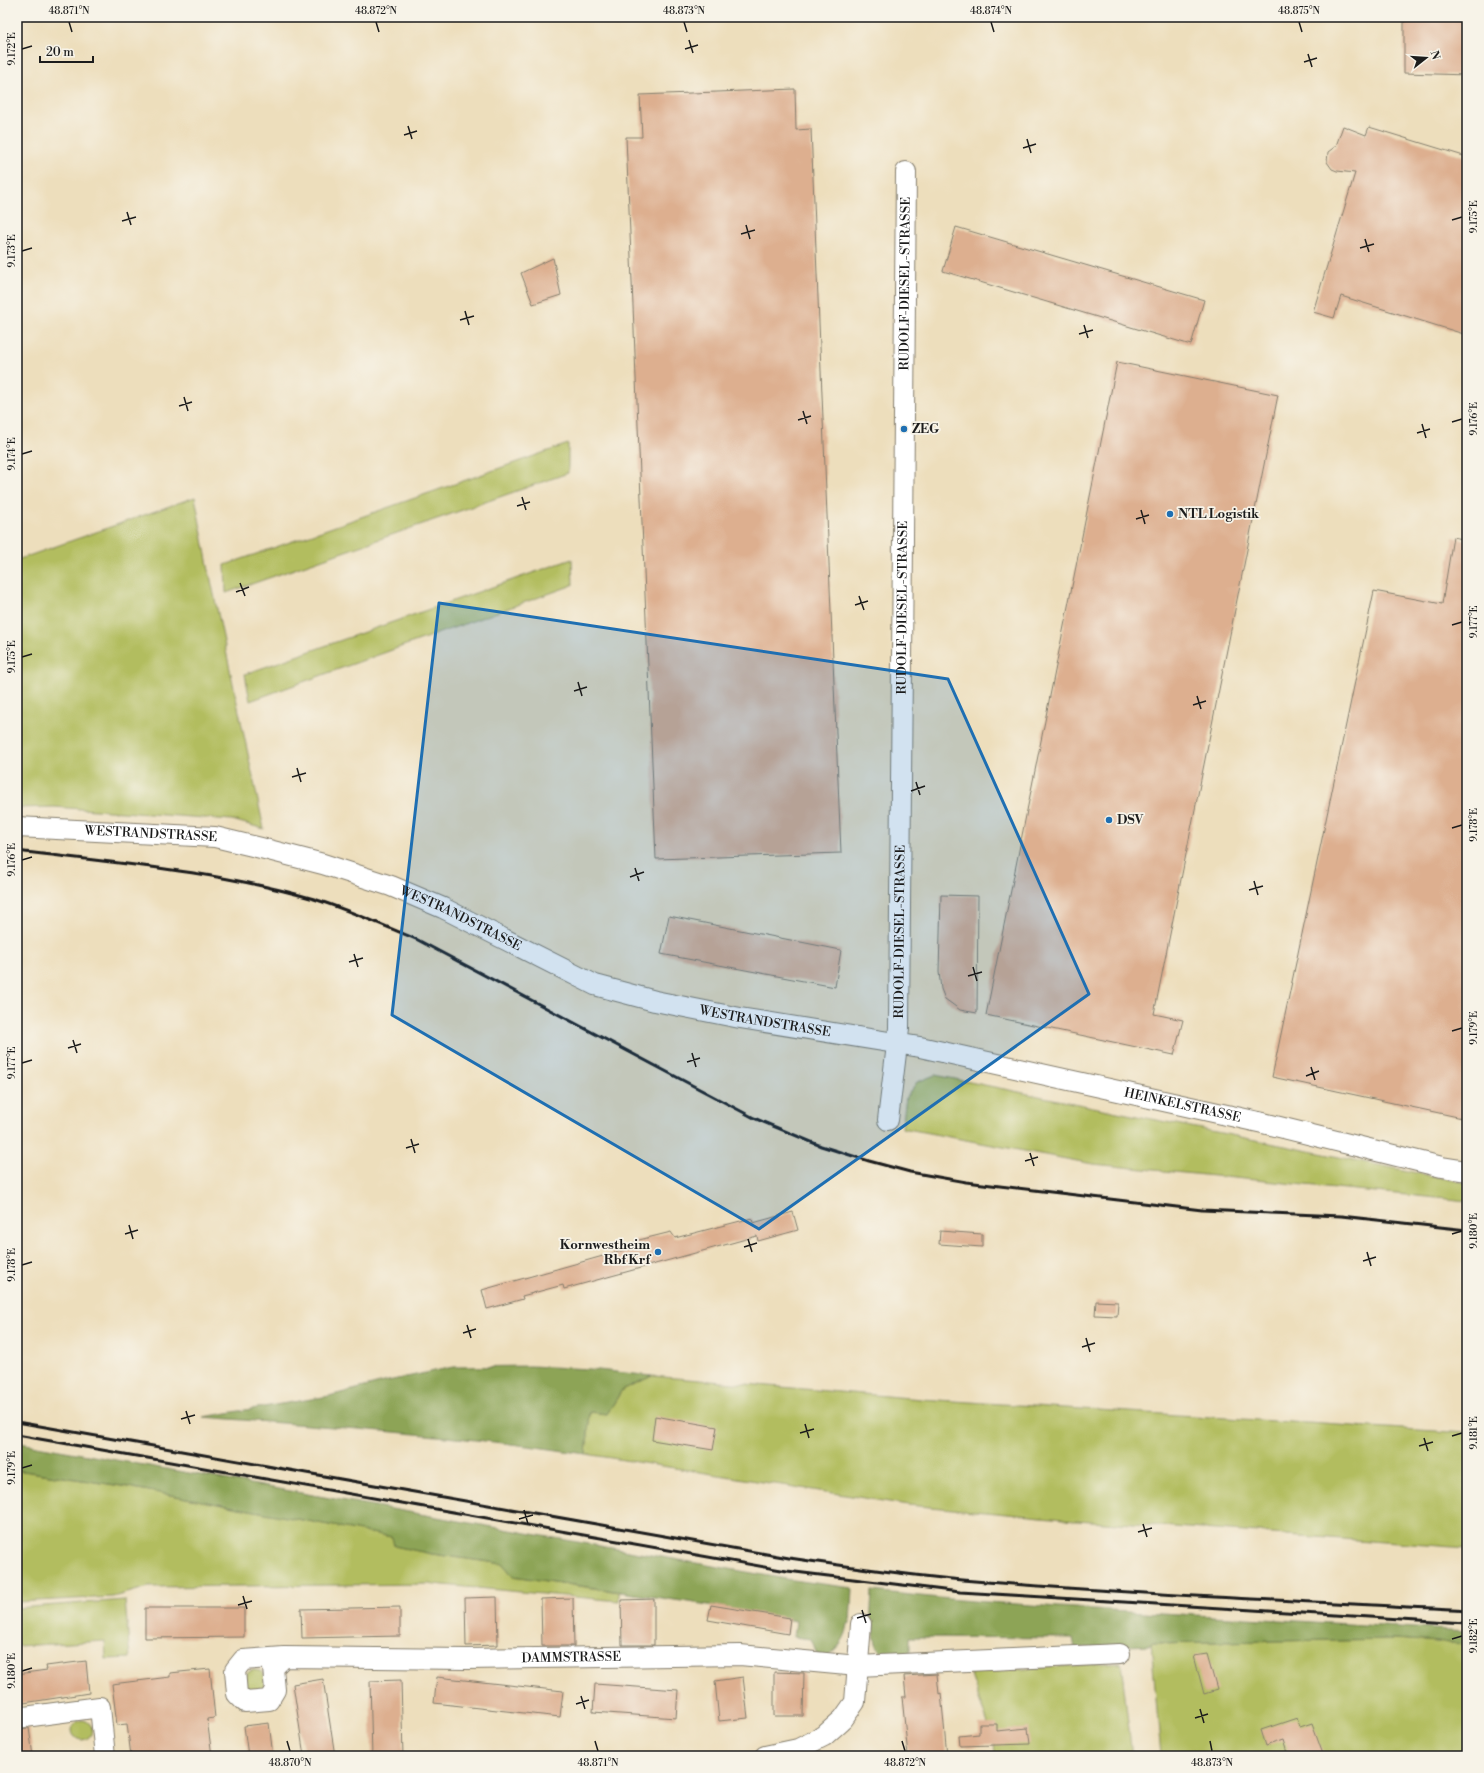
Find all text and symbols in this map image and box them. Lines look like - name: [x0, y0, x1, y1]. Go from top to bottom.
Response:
- text: 48.871°N: [48, 5, 90, 17]
- text: 48.872°N: [355, 5, 398, 17]
- text: 48.873°N: [663, 5, 706, 17]
- text: 48.874°N: [970, 5, 1012, 17]
- text: 48.875°N: [1278, 5, 1320, 17]
- text: 9.172°E: [6, 32, 18, 66]
- scale bar: [40, 38, 93, 64]
- north arrow: [1406, 38, 1446, 78]
- text: 20 m: [46, 45, 74, 60]
- text: N: [1427, 49, 1443, 62]
- street label: RUDOLF-DIESEL-STRASSE: [896, 197, 914, 371]
- text: 9.175°E: [1468, 200, 1480, 234]
- text: 9.173°E: [6, 234, 18, 268]
- text: 9.176°E: [1468, 402, 1480, 436]
- place label: ZEG: [912, 421, 940, 437]
- marker: ZEG: [899, 424, 909, 434]
- text: 9.174°E: [6, 437, 18, 471]
- place label: NTL Logistik: [1178, 506, 1260, 522]
- marker: NTL Logistik: [1165, 509, 1175, 519]
- street label: RUDOLF-DIESEL-STRASSE: [894, 521, 911, 695]
- text: 9.177°E: [1468, 605, 1480, 638]
- text: 9.175°E: [6, 640, 18, 674]
- text: 9.178°E: [1468, 808, 1480, 842]
- place label: DSV: [1117, 812, 1143, 828]
- marker: DSV: [1104, 815, 1114, 825]
- street label: WESTRANDSTRASSE: [83, 822, 218, 845]
- text: 9.176°E: [6, 843, 18, 877]
- street label: RUDOLF-DIESEL-STRASSE: [891, 845, 908, 1019]
- street label: WESTRANDSTRASSE: [397, 882, 524, 954]
- street label: WESTRANDSTRASSE: [697, 1002, 832, 1041]
- text: 9.179°E: [1468, 1011, 1480, 1045]
- text: 9.177°E: [6, 1046, 18, 1079]
- street label: HEINKELSTRASSE: [1123, 1084, 1243, 1126]
- text: 9.180°E: [1468, 1213, 1480, 1249]
- place label: Kornwestheim Rbf Krf: [560, 1237, 651, 1268]
- marker: Kornwestheim Rbf Krf: [653, 1247, 663, 1257]
- text: 9.178°E: [6, 1248, 18, 1282]
- text: 9.181°E: [1468, 1416, 1480, 1450]
- text: 9.179°E: [6, 1451, 18, 1485]
- text: 9.182°E: [1468, 1618, 1480, 1653]
- street label: DAMMSTRASSE: [521, 1649, 621, 1666]
- text: 9.180°E: [6, 1653, 18, 1689]
- text: 48.870°N: [269, 1757, 312, 1769]
- text: 48.871°N: [577, 1757, 619, 1769]
- text: 48.872°N: [884, 1757, 927, 1769]
- text: 48.873°N: [1191, 1757, 1234, 1769]

